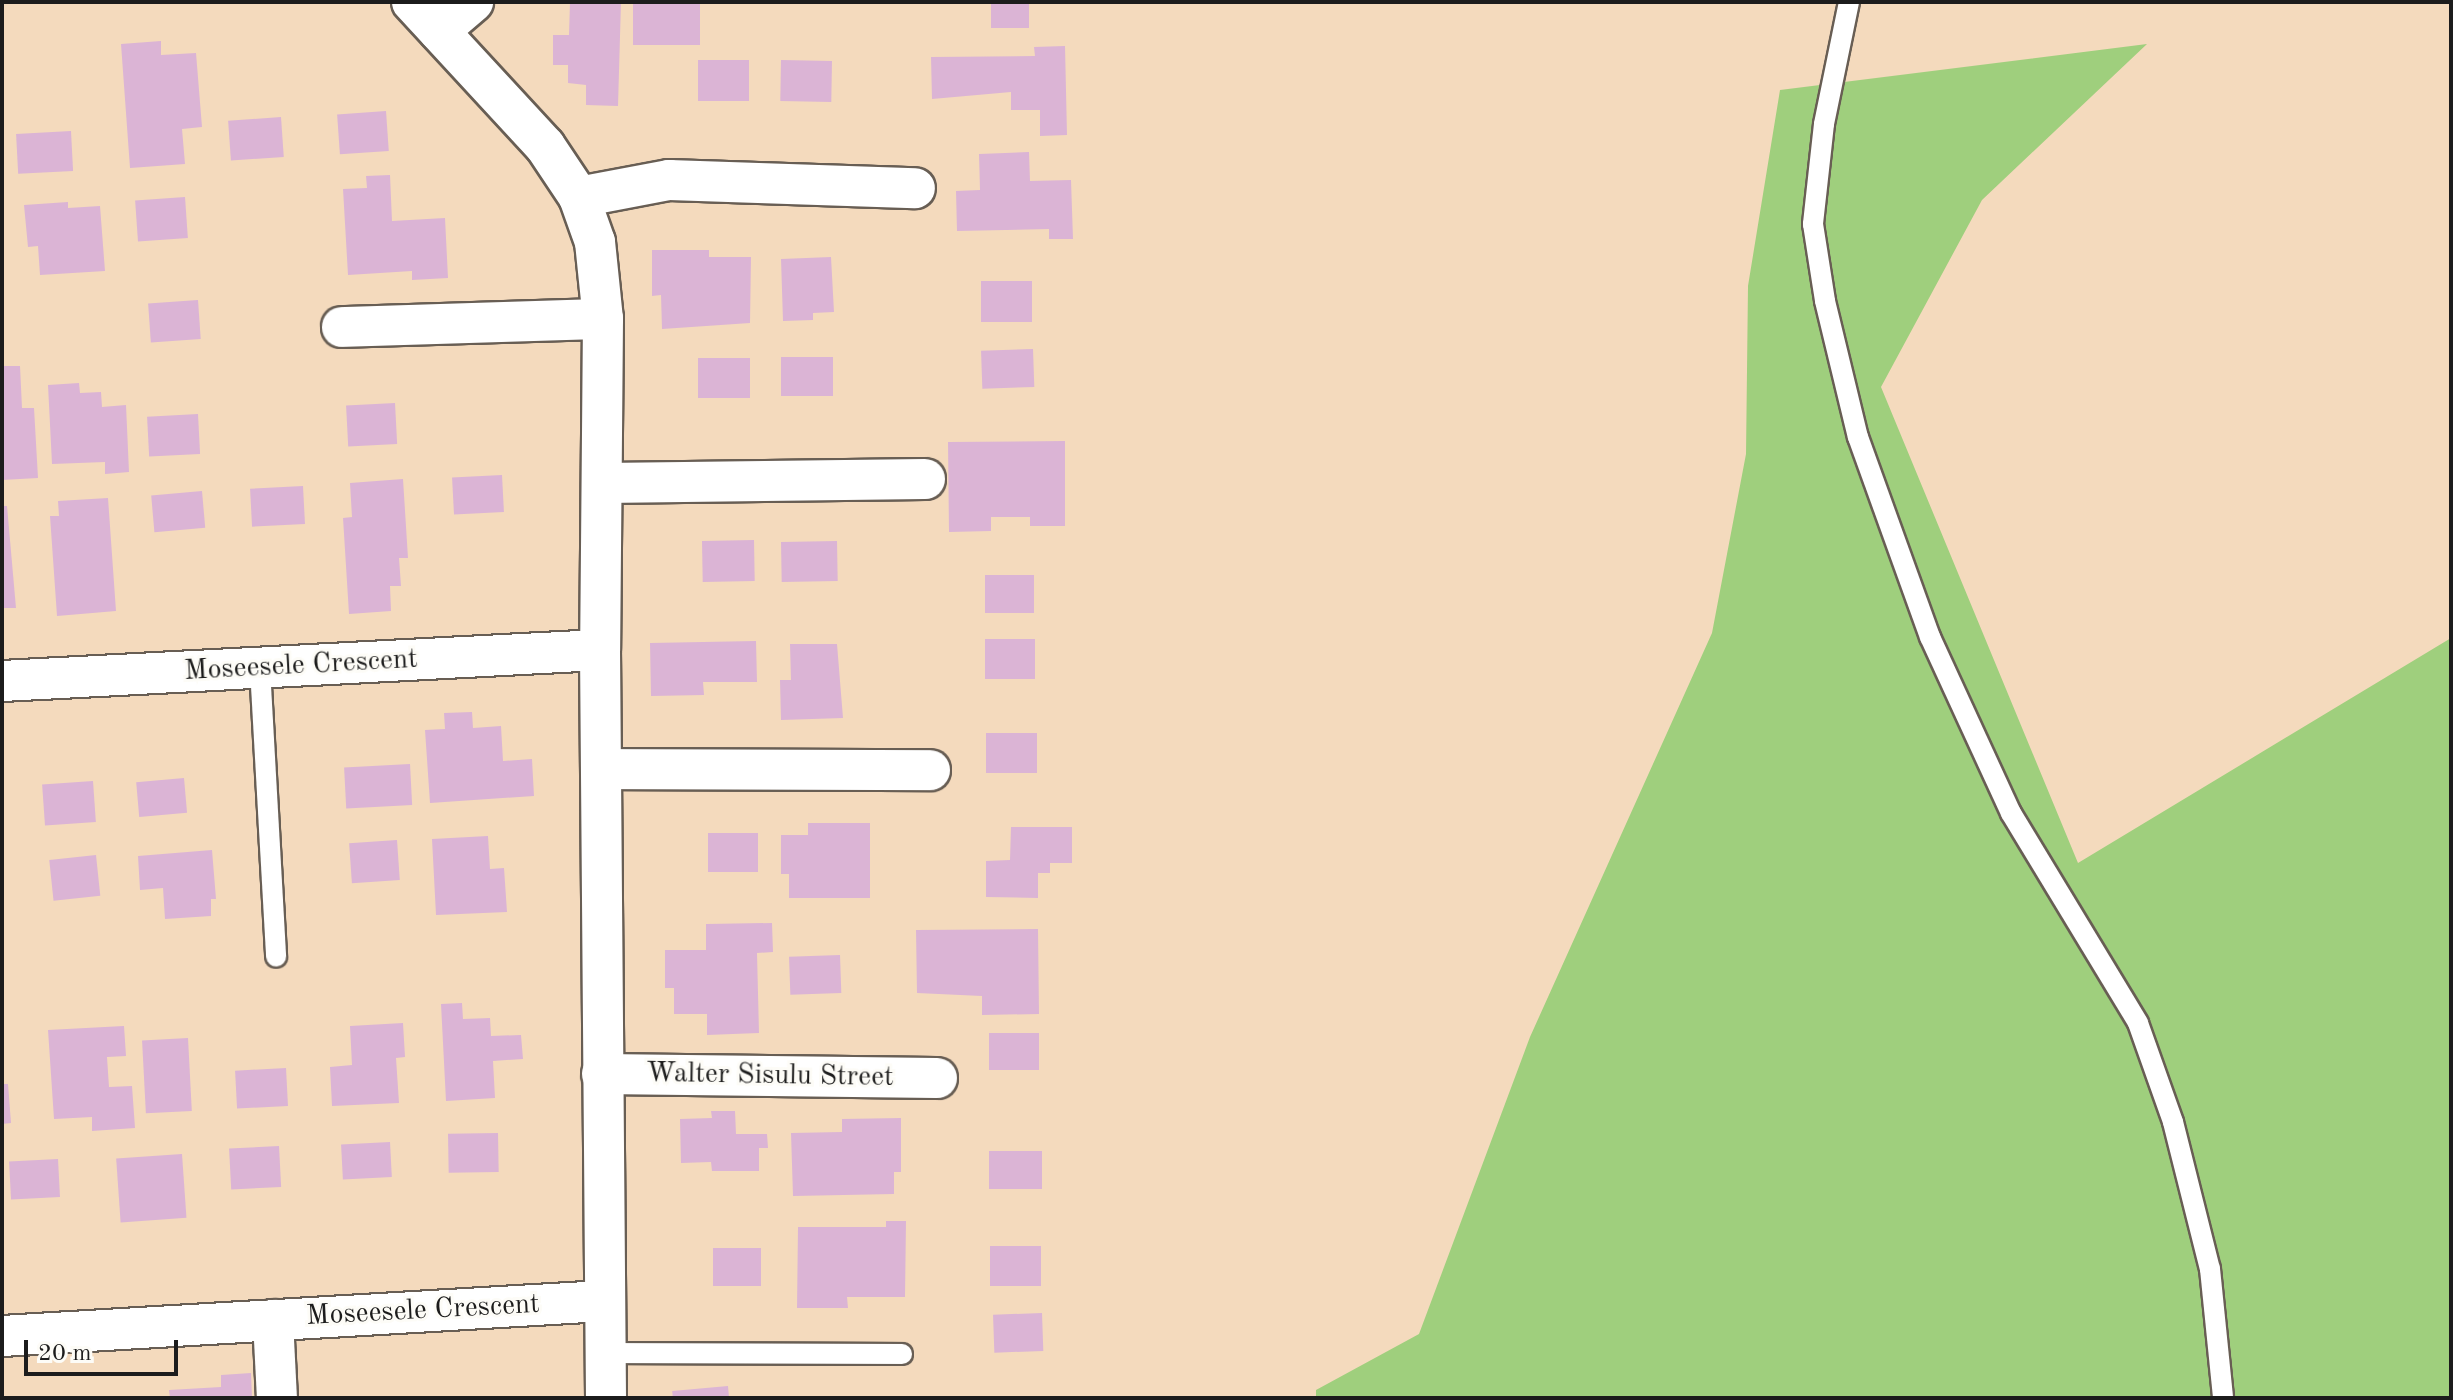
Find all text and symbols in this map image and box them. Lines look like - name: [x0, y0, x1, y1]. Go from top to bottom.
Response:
- street label: Moseesele Crescent: [183, 643, 419, 689]
- street label: Walter Sisulu Street: [646, 1057, 894, 1095]
- street label: Moseesele Crescent: [305, 1288, 541, 1334]
- scale bar: [28, 1324, 182, 1374]
- text: 20 m: [38, 1342, 92, 1366]

